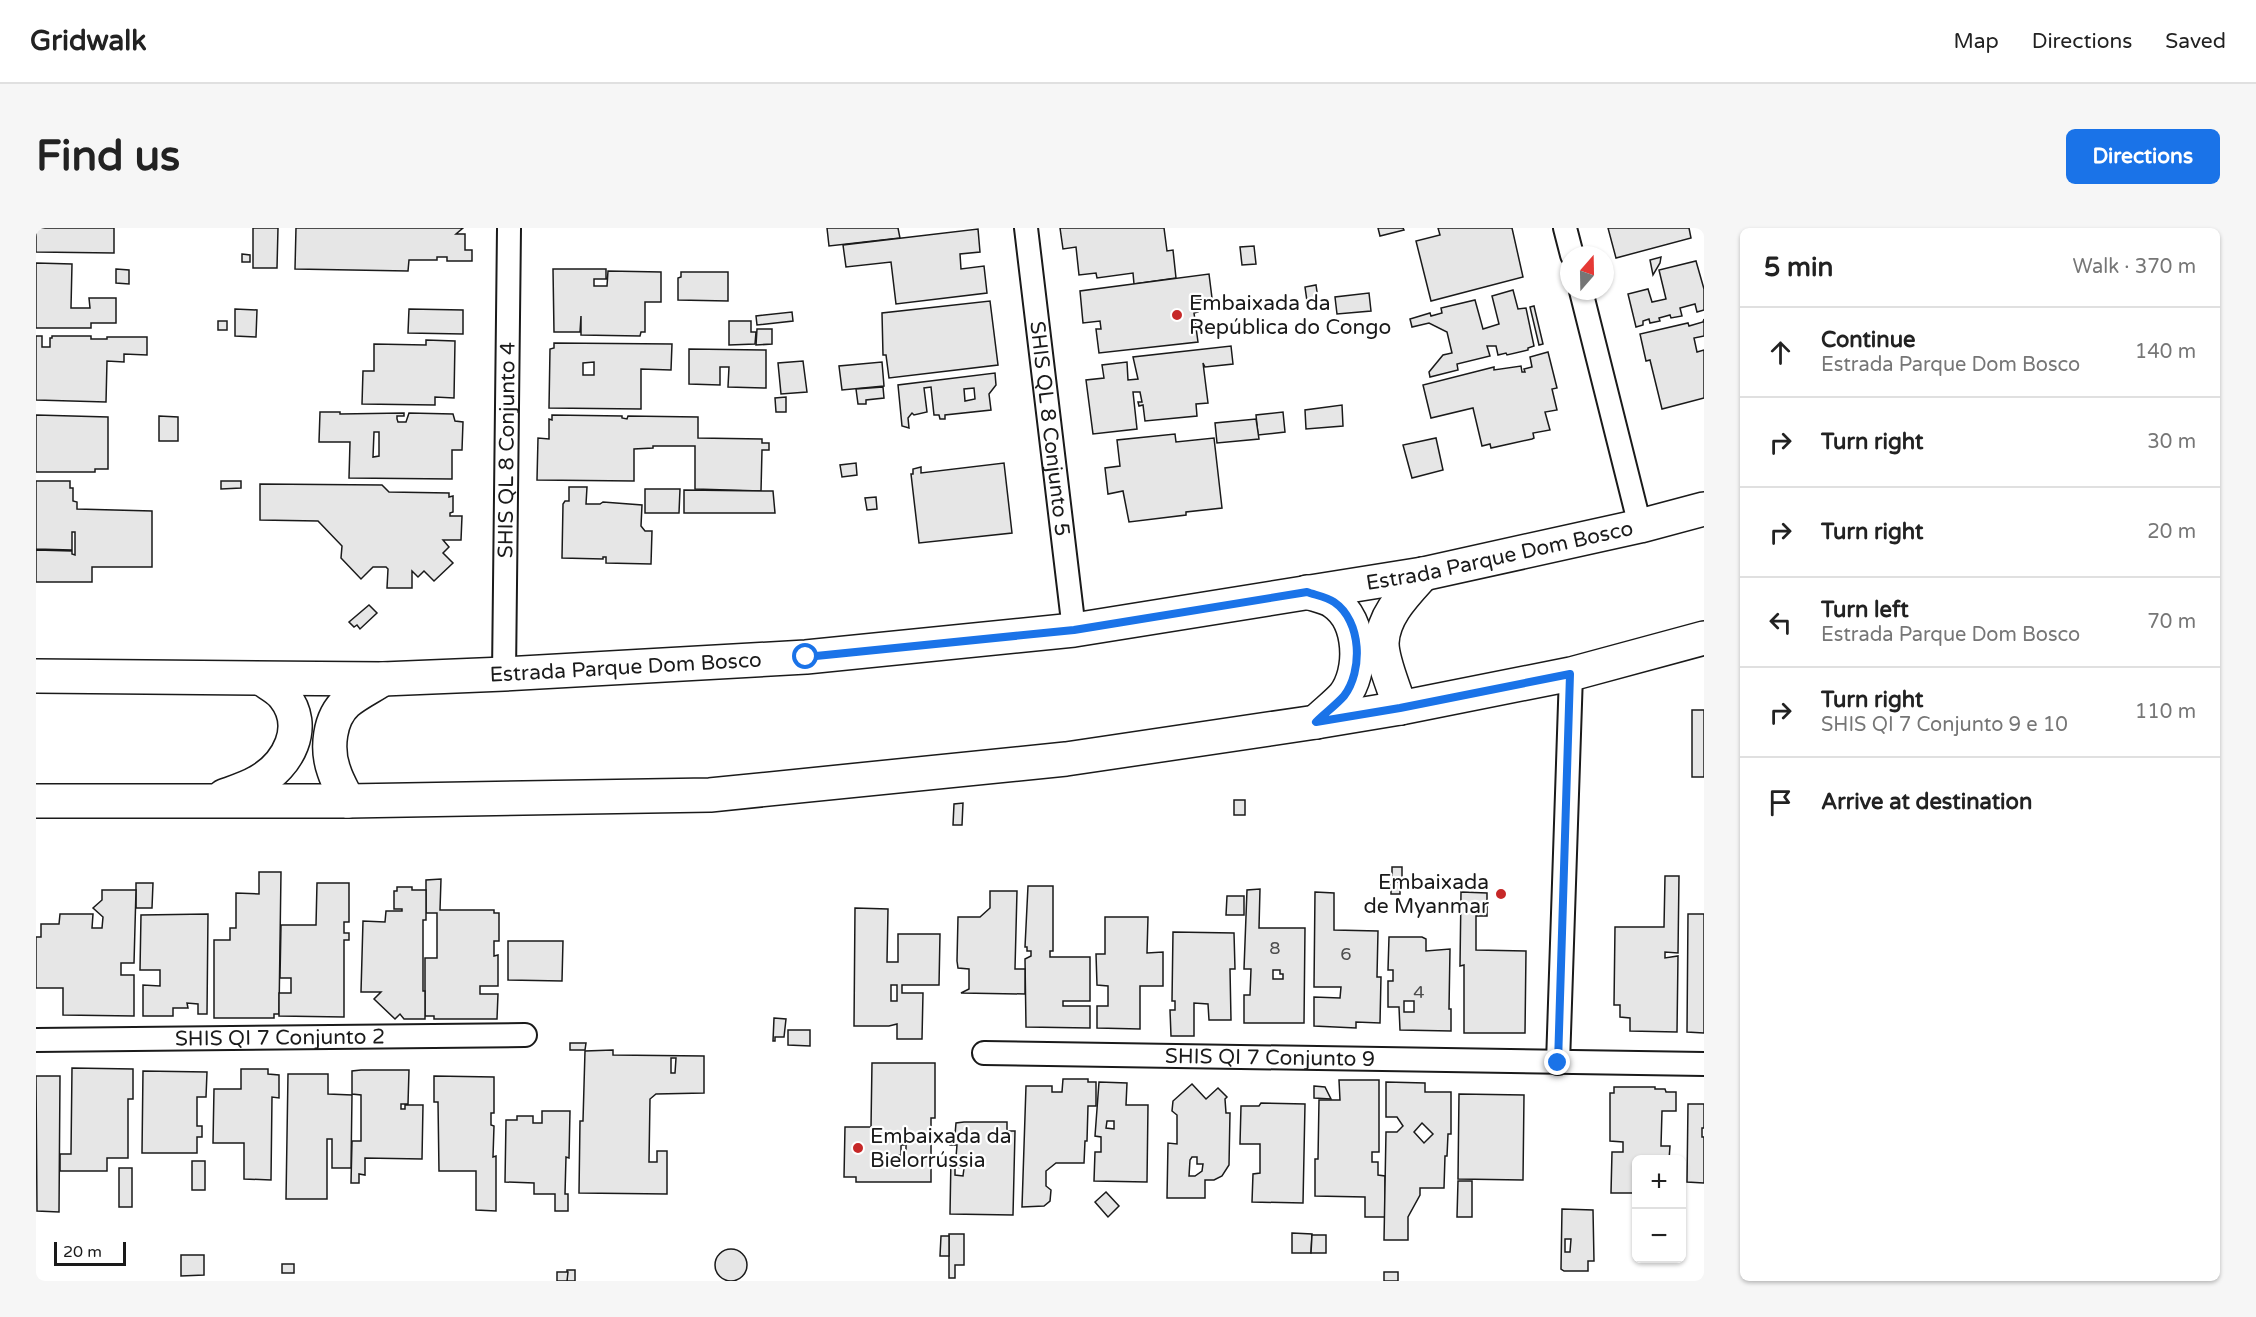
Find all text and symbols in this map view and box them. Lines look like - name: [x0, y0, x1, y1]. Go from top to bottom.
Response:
- text: Gridwalk: [30, 24, 147, 58]
- text: Map: [1953, 29, 1999, 54]
- text: Directions: [2032, 29, 2132, 54]
- text: Saved: [2165, 29, 2226, 54]
- button: Directions: [2066, 129, 2220, 184]
- text: Find us: [36, 131, 180, 182]
- north arrow: [1560, 246, 1614, 300]
- text: 5 min: [1764, 252, 1833, 283]
- text: Walk · 370 m: [2073, 255, 2196, 279]
- place label: Embaixada da República do Congo: [1189, 291, 1391, 340]
- marker: Embaixada da República do Congo: [1170, 308, 1184, 322]
- street label: SHIS QL 8 Conjunto 5: [1024, 320, 1075, 538]
- text: Continue: [1821, 327, 1916, 353]
- icon: ahead: [1764, 336, 1797, 369]
- text: 140 m: [2135, 340, 2196, 364]
- street label: SHIS QL 8 Conjunto 4: [493, 342, 521, 558]
- text: Estrada Parque Dom Bosco: [1821, 353, 2080, 377]
- icon: right: [1764, 426, 1797, 459]
- text: Turn right: [1821, 429, 1923, 455]
- text: 30 m: [2147, 430, 2196, 454]
- street label: Estrada Parque Dom Bosco: [1364, 516, 1636, 596]
- icon: right: [1764, 516, 1797, 549]
- text: Turn right: [1821, 519, 1923, 545]
- text: 20 m: [2147, 520, 2196, 544]
- text: Turn left: [1821, 597, 1909, 623]
- icon: left: [1764, 606, 1797, 639]
- text: 70 m: [2147, 610, 2196, 634]
- text: Estrada Parque Dom Bosco: [1821, 623, 2080, 647]
- route start: [792, 643, 818, 669]
- street label: Estrada Parque Dom Bosco: [489, 648, 762, 688]
- text: Turn right: [1821, 687, 1923, 713]
- icon: right: [1764, 696, 1797, 729]
- text: 110 m: [2135, 700, 2196, 724]
- text: SHIS QI 7 Conjunto 9 e 10: [1821, 713, 2068, 737]
- icon: arrive: [1764, 786, 1797, 819]
- text: Arrive at destination: [1821, 789, 2032, 815]
- place label: Embaixada de Myanmar: [1363, 870, 1489, 919]
- marker: Embaixada de Myanmar: [1494, 887, 1508, 901]
- house number: 8: [1269, 937, 1281, 959]
- house number: 6: [1340, 943, 1352, 965]
- house number: 4: [1413, 981, 1425, 1003]
- street label: SHIS QI 7 Conjunto 2: [175, 1024, 385, 1052]
- street label: SHIS QI 7 Conjunto 9: [1165, 1044, 1375, 1072]
- route end: [1544, 1049, 1570, 1075]
- place label: Embaixada da Bielorrússia: [870, 1124, 1012, 1173]
- marker: Embaixada da Bielorrússia: [851, 1141, 865, 1155]
- map controls: [1632, 1155, 1686, 1263]
- button: +: [1632, 1155, 1686, 1209]
- button: −: [1632, 1209, 1686, 1263]
- scale bar: [54, 1239, 126, 1266]
- text: 20 m: [63, 1242, 102, 1262]

